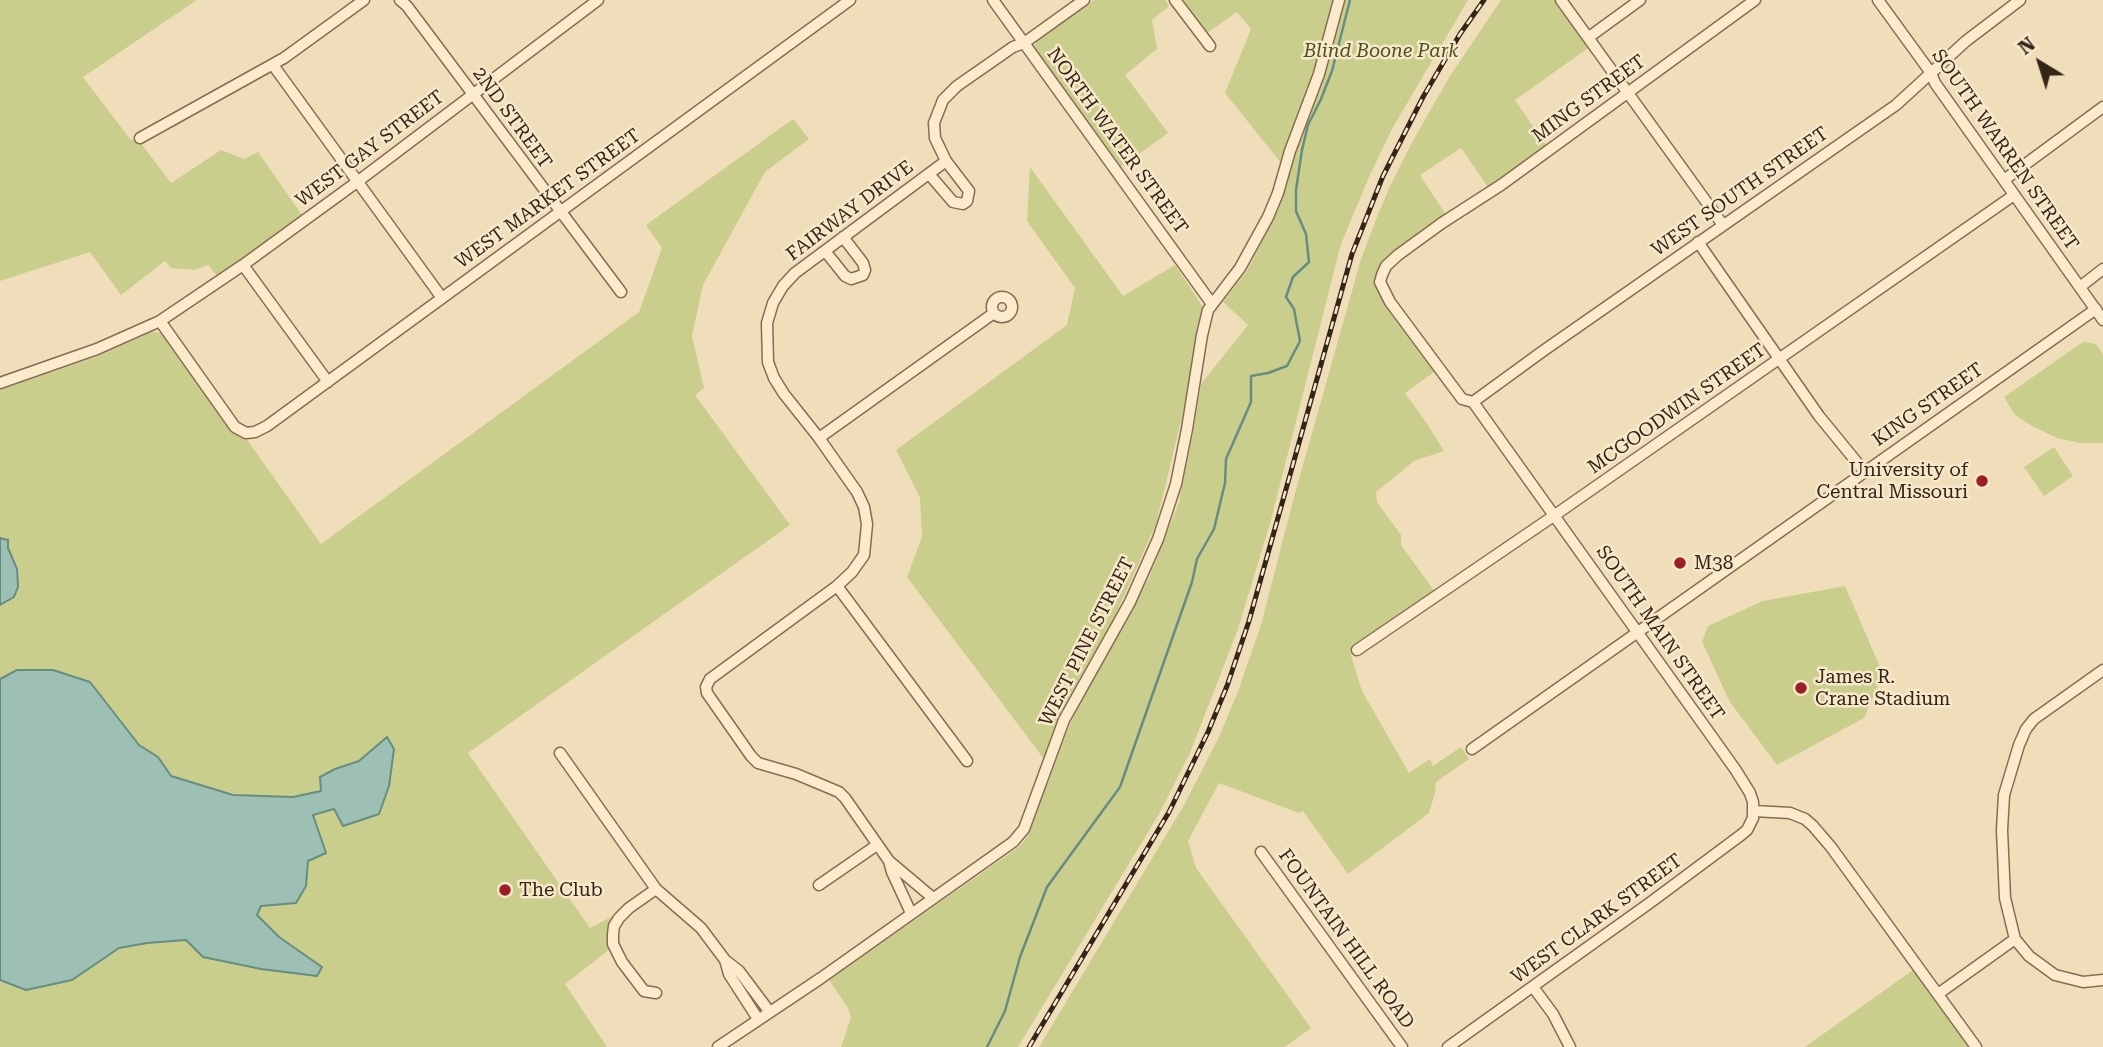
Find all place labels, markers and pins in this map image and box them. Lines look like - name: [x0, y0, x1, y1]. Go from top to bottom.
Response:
- place label: University of Central Missouri: [1816, 459, 1968, 503]
- marker: University of Central Missouri: [1974, 473, 1990, 489]
- place label: M38: [1694, 552, 1733, 574]
- marker: M38: [1672, 555, 1688, 571]
- place label: James R. Crane Stadium: [1815, 666, 1950, 710]
- marker: James R. Crane Stadium: [1793, 680, 1809, 696]
- place label: The Club: [519, 879, 603, 901]
- marker: The Club: [497, 882, 513, 898]

